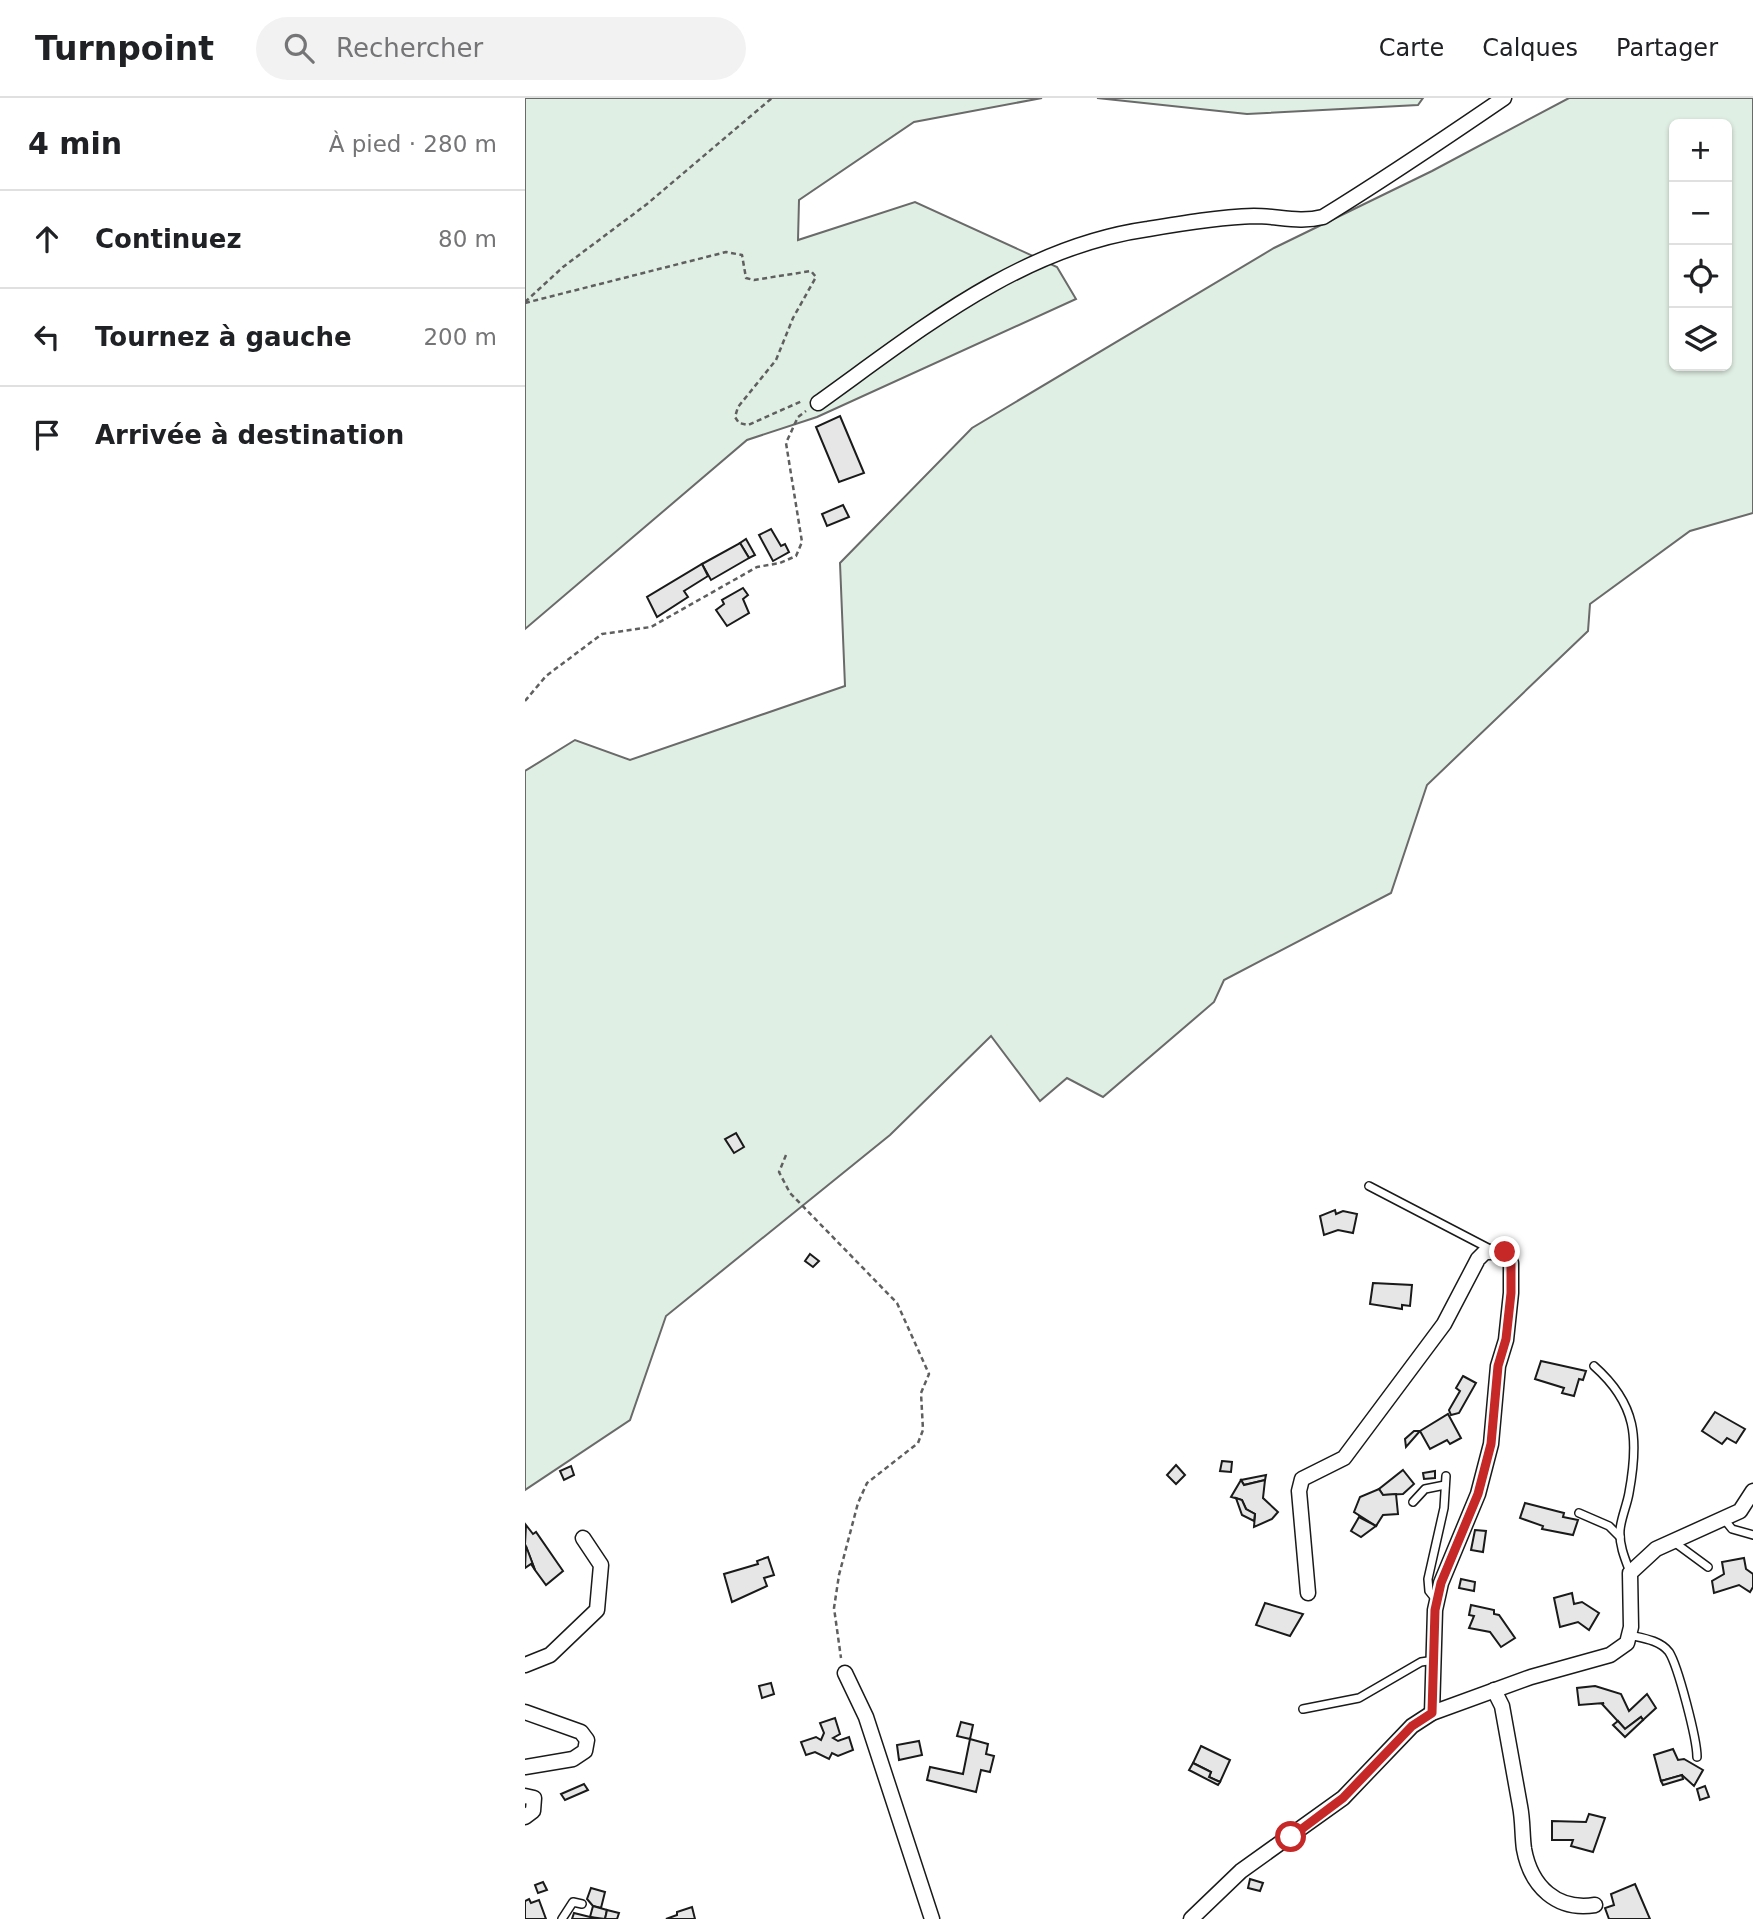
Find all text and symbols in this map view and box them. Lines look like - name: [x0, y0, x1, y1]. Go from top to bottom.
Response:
- search box: [256, 17, 746, 80]
- text: Turnpoint: [35, 29, 214, 68]
- icon: search: [280, 29, 318, 67]
- text: Rechercher: [336, 33, 483, 63]
- text: Carte: [1379, 34, 1444, 62]
- text: Calques: [1482, 34, 1578, 62]
- text: Partager: [1616, 34, 1718, 62]
- map controls: [1669, 119, 1732, 371]
- button: +: [1669, 119, 1732, 182]
- text: 4 min: [28, 126, 122, 161]
- text: À pied · 280 m: [329, 131, 497, 157]
- button: −: [1669, 182, 1732, 245]
- icon: ahead: [28, 220, 66, 258]
- text: Continuez: [95, 224, 242, 254]
- text: 80 m: [438, 226, 497, 252]
- button: locate: [1669, 245, 1732, 308]
- button: layers: [1669, 308, 1732, 371]
- icon: left: [28, 318, 66, 356]
- text: Tournez à gauche: [95, 322, 352, 352]
- text: 200 m: [423, 324, 497, 350]
- icon: arrive: [28, 416, 66, 454]
- text: Arrivée à destination: [95, 420, 404, 450]
- route end: [1489, 1236, 1520, 1267]
- route start: [1275, 1821, 1306, 1852]

